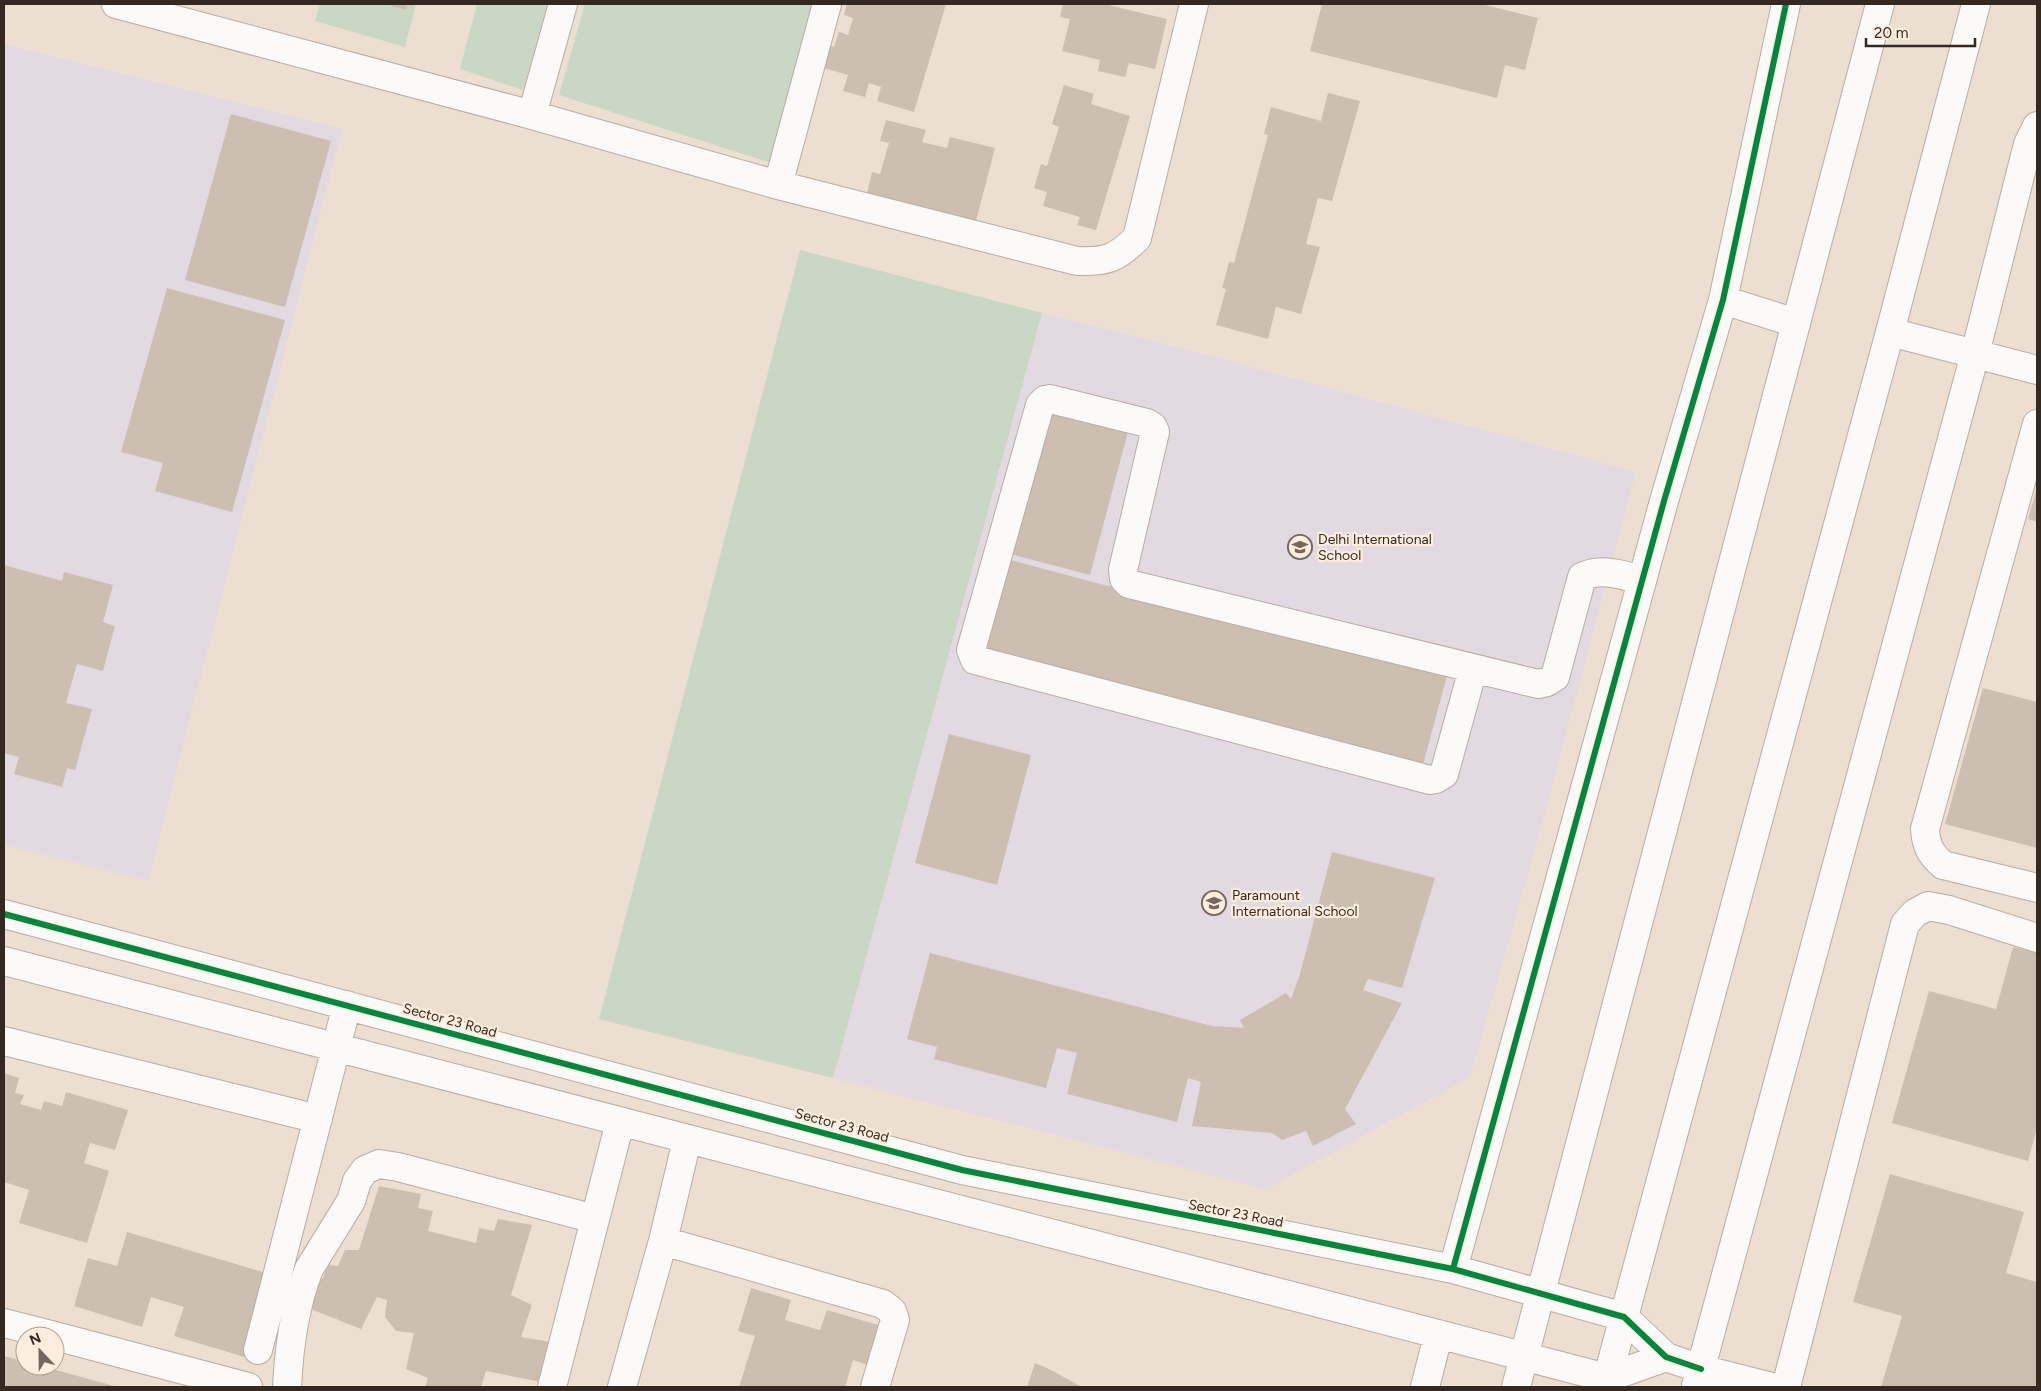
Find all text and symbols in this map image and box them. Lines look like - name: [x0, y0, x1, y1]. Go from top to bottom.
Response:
- scale bar: [1866, 15, 1975, 47]
- text: 20 m: [1874, 24, 1908, 42]
- place label: Delhi International School: [1318, 531, 1432, 564]
- school or university icon: Delhi International School: [1287, 534, 1313, 560]
- place label: Paramount International School: [1232, 887, 1358, 920]
- school or university icon: Paramount International School: [1201, 890, 1227, 916]
- street label: Sector 23 Road: [401, 1000, 499, 1041]
- street label: Sector 23 Road: [793, 1105, 891, 1146]
- street label: Sector 23 Road: [1187, 1196, 1285, 1231]
- north arrow: [15, 1326, 65, 1376]
- text: N: [27, 1330, 44, 1349]

